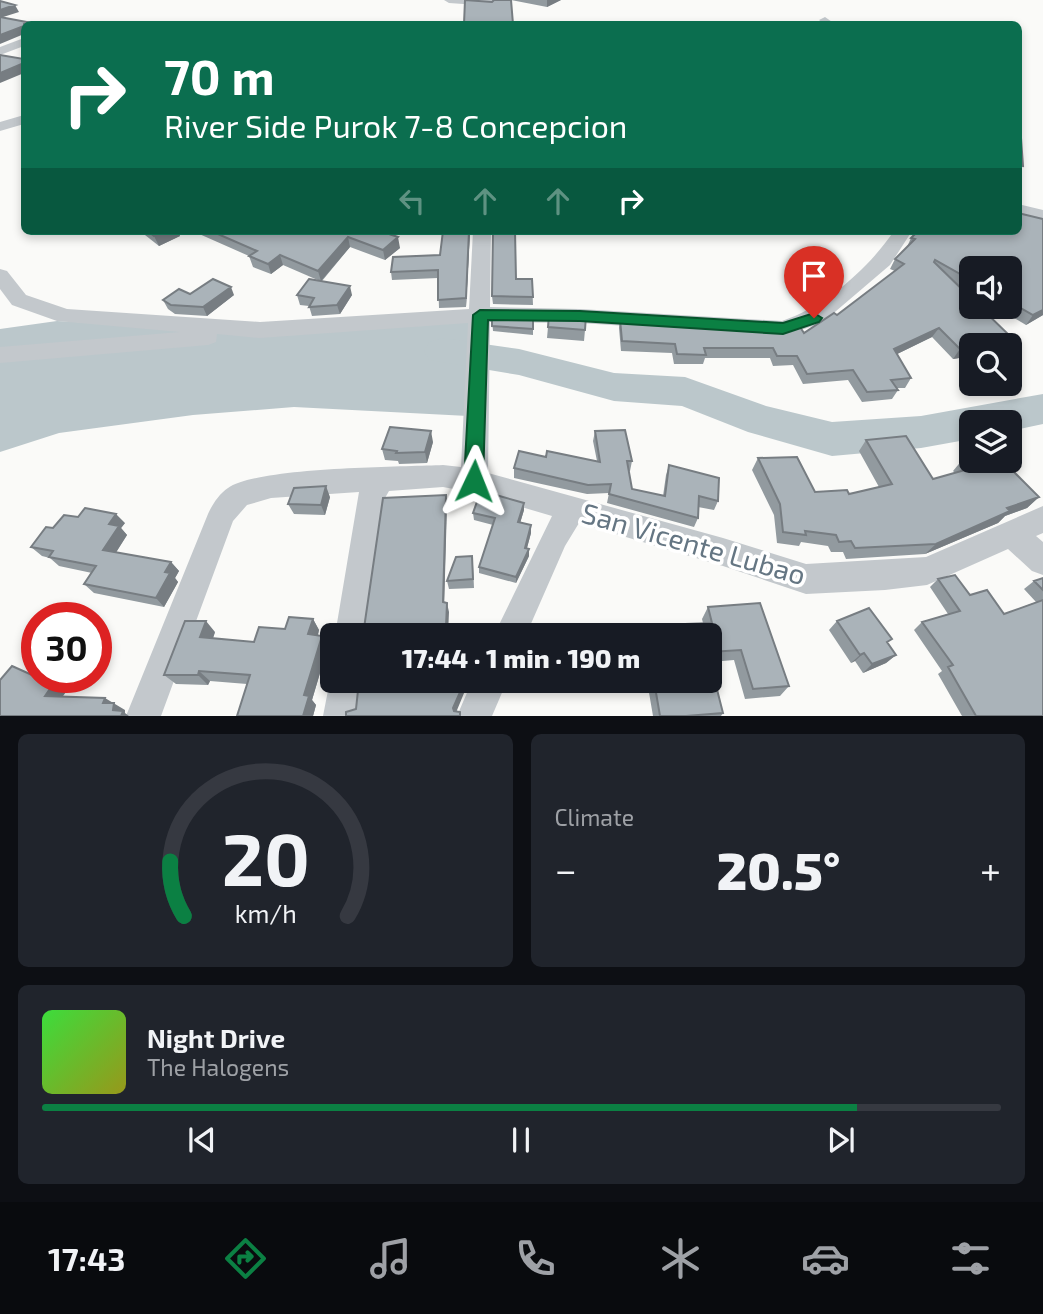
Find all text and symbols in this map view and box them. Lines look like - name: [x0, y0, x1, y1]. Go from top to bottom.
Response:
- text: 70 m: [164, 46, 275, 105]
- icon: right: [49, 49, 140, 140]
- text: River Side Purok 7-8 Concepcion: [164, 106, 627, 144]
- icon: left: [393, 182, 431, 220]
- icon: ahead: [466, 182, 504, 220]
- icon: ahead: [539, 182, 577, 220]
- icon: right: [612, 182, 650, 220]
- pin: [784, 246, 844, 318]
- map controls: [959, 256, 1022, 473]
- button: sound: [959, 256, 1022, 319]
- icon: arrive: [795, 257, 833, 295]
- button: search: [959, 333, 1022, 396]
- button: layers: [959, 410, 1022, 473]
- position arrow: [437, 444, 511, 518]
- street label: San Vicente Lubao: [578, 495, 810, 591]
- speed limit sign: 30: [21, 602, 112, 693]
- text: 17:44 · 1 min · 190 m: [402, 642, 640, 673]
- text: Climate: [555, 803, 634, 831]
- text: 20: [221, 814, 309, 902]
- text: 20.5°: [716, 838, 840, 900]
- text: −: [555, 846, 577, 892]
- text: +: [980, 846, 1001, 892]
- text: km/h: [234, 898, 296, 928]
- text: Night Drive: [147, 1022, 285, 1053]
- text: The Halogens: [147, 1053, 289, 1081]
- icon: previous: [183, 1121, 221, 1159]
- icon: pause: [502, 1121, 540, 1159]
- icon: next: [822, 1121, 860, 1159]
- icon: directions: [221, 1234, 270, 1283]
- icon: music: [366, 1234, 415, 1283]
- icon: phone: [511, 1234, 560, 1283]
- icon: climate: [656, 1234, 705, 1283]
- icon: car: [801, 1234, 850, 1283]
- icon: filters: [946, 1234, 995, 1283]
- text: 17:43: [48, 1239, 125, 1277]

